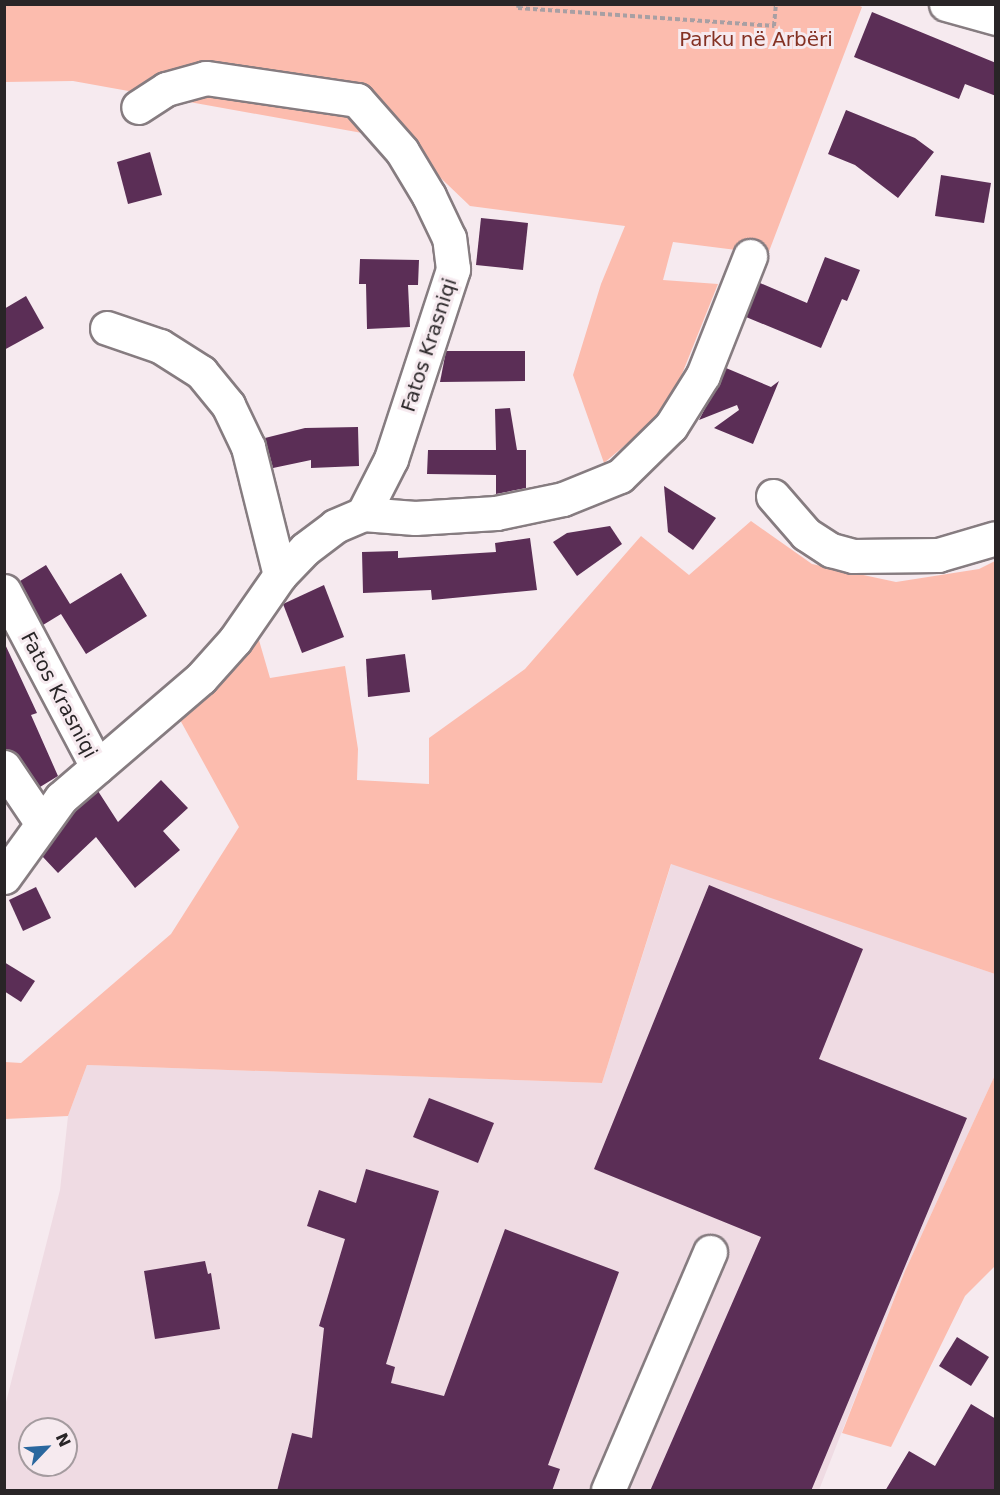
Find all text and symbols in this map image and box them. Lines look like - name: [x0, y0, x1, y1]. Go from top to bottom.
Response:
- park label: Parku në Arbëri: [679, 27, 833, 51]
- street label: Fatos Krasniqi: [396, 275, 462, 415]
- street label: Fatos Krasniqi: [16, 628, 102, 762]
- north arrow: [18, 1417, 78, 1477]
- text: N: [52, 1430, 74, 1450]

